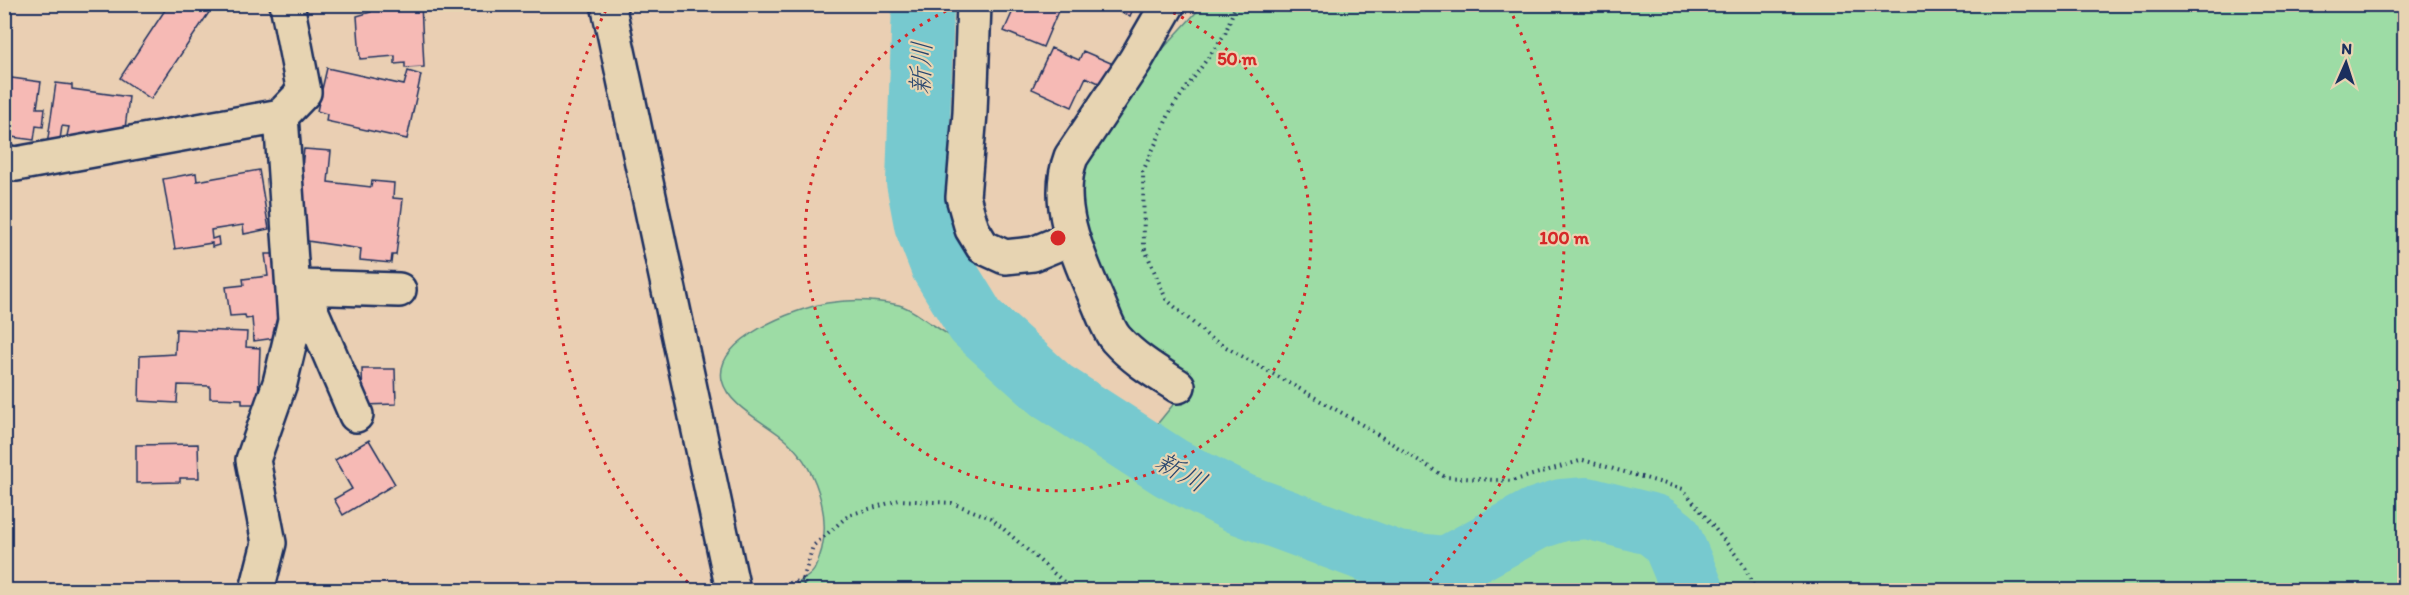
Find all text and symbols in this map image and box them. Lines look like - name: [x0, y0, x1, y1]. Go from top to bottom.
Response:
- north arrow: [2316, 33, 2376, 93]
- text: N: [2341, 39, 2353, 58]
- water label: 新川: [903, 40, 938, 96]
- text: 50 m: [1217, 48, 1258, 70]
- text: 100 m: [1539, 227, 1590, 249]
- centre of rings: [1048, 228, 1068, 248]
- water label: 新川: [1150, 444, 1213, 499]

